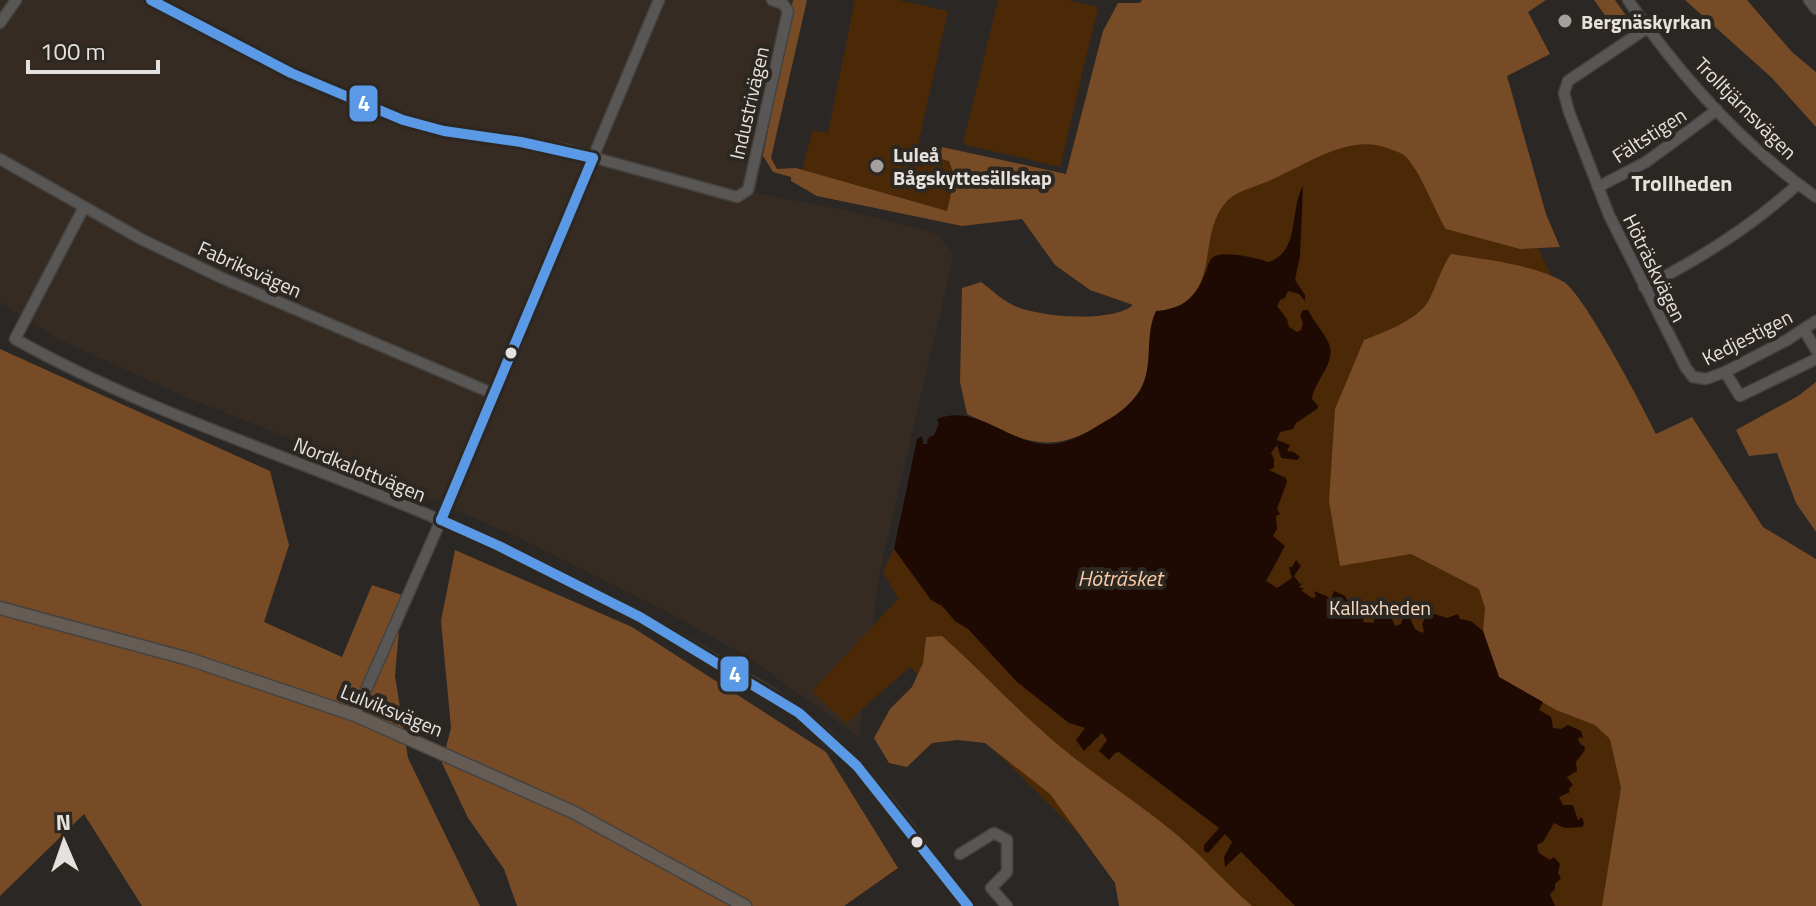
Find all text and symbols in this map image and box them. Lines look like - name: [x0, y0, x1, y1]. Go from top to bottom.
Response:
- place label: Bergnäskyrkan: [1581, 6, 1712, 37]
- marker: Bergnäskyrkan: [1556, 12, 1574, 30]
- scale bar: [28, 24, 158, 74]
- text: 100 m: [40, 33, 106, 69]
- street label: Industrivägen: [721, 43, 777, 163]
- street label: Trolltjärnsvägen: [1688, 50, 1804, 166]
- line badge: 4: [348, 84, 379, 123]
- text: 4: [358, 86, 370, 120]
- street label: Fältstigen: [1606, 99, 1692, 171]
- place label: Luleå Bågskyttesällskap: [893, 139, 1052, 193]
- marker: Luleå Bågskyttesällskap: [868, 157, 886, 175]
- district label: Trollheden: [1631, 166, 1733, 200]
- street label: Höträskvägen: [1615, 208, 1695, 328]
- street label: Fabriksvägen: [193, 232, 307, 306]
- street label: Kedjestigen: [1696, 301, 1798, 373]
- unlabelled marker: [503, 345, 519, 361]
- street label: Nordkalottvägen: [289, 428, 431, 510]
- water label: Höträsket: [1077, 561, 1166, 595]
- park label: Kallaxheden: [1329, 592, 1431, 623]
- line badge: 4: [719, 655, 750, 693]
- text: 4: [729, 657, 741, 691]
- street label: Lulviksvägen: [336, 675, 448, 745]
- north arrow: [24, 802, 104, 882]
- text: N: [55, 805, 72, 839]
- unlabelled marker: [909, 834, 925, 850]

